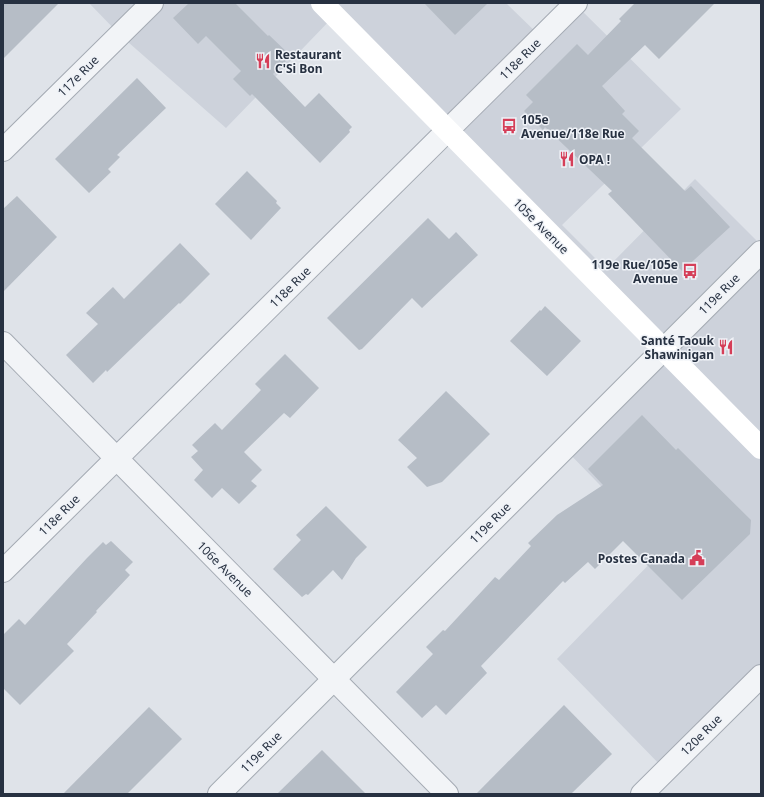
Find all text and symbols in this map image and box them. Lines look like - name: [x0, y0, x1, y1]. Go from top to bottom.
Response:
- street label: 118e Rue: [496, 34, 545, 83]
- place label: Restaurant C'Si Bon: [275, 46, 342, 77]
- street label: 117e Rue: [54, 51, 103, 100]
- restaurant icon: Restaurant C'Si Bon: [254, 52, 272, 70]
- place label: 105e Avenue/118e Rue: [521, 111, 625, 142]
- bus stop icon: 105e Avenue/118e Rue: [500, 117, 518, 135]
- restaurant icon: OPA !: [558, 150, 576, 168]
- place label: OPA !: [579, 151, 610, 168]
- street label: 105e Avenue: [509, 194, 573, 258]
- place label: 119e Rue/105e Avenue: [592, 256, 678, 287]
- street label: 118e Rue: [266, 262, 315, 311]
- bus stop icon: 119e Rue/105e Avenue: [681, 262, 699, 280]
- street label: 119e Rue: [695, 269, 744, 318]
- place label: Santé Taouk Shawinigan: [641, 332, 715, 363]
- restaurant icon: Santé Taouk Shawinigan: [717, 338, 735, 356]
- street label: 118e Rue: [35, 490, 84, 539]
- street label: 119e Rue: [466, 498, 515, 547]
- street label: 106e Avenue: [193, 537, 257, 601]
- public building icon: Postes Canada: [688, 549, 706, 567]
- place label: Postes Canada: [598, 550, 685, 567]
- street label: 120e Rue: [677, 710, 726, 759]
- street label: 119e Rue: [237, 727, 286, 776]

